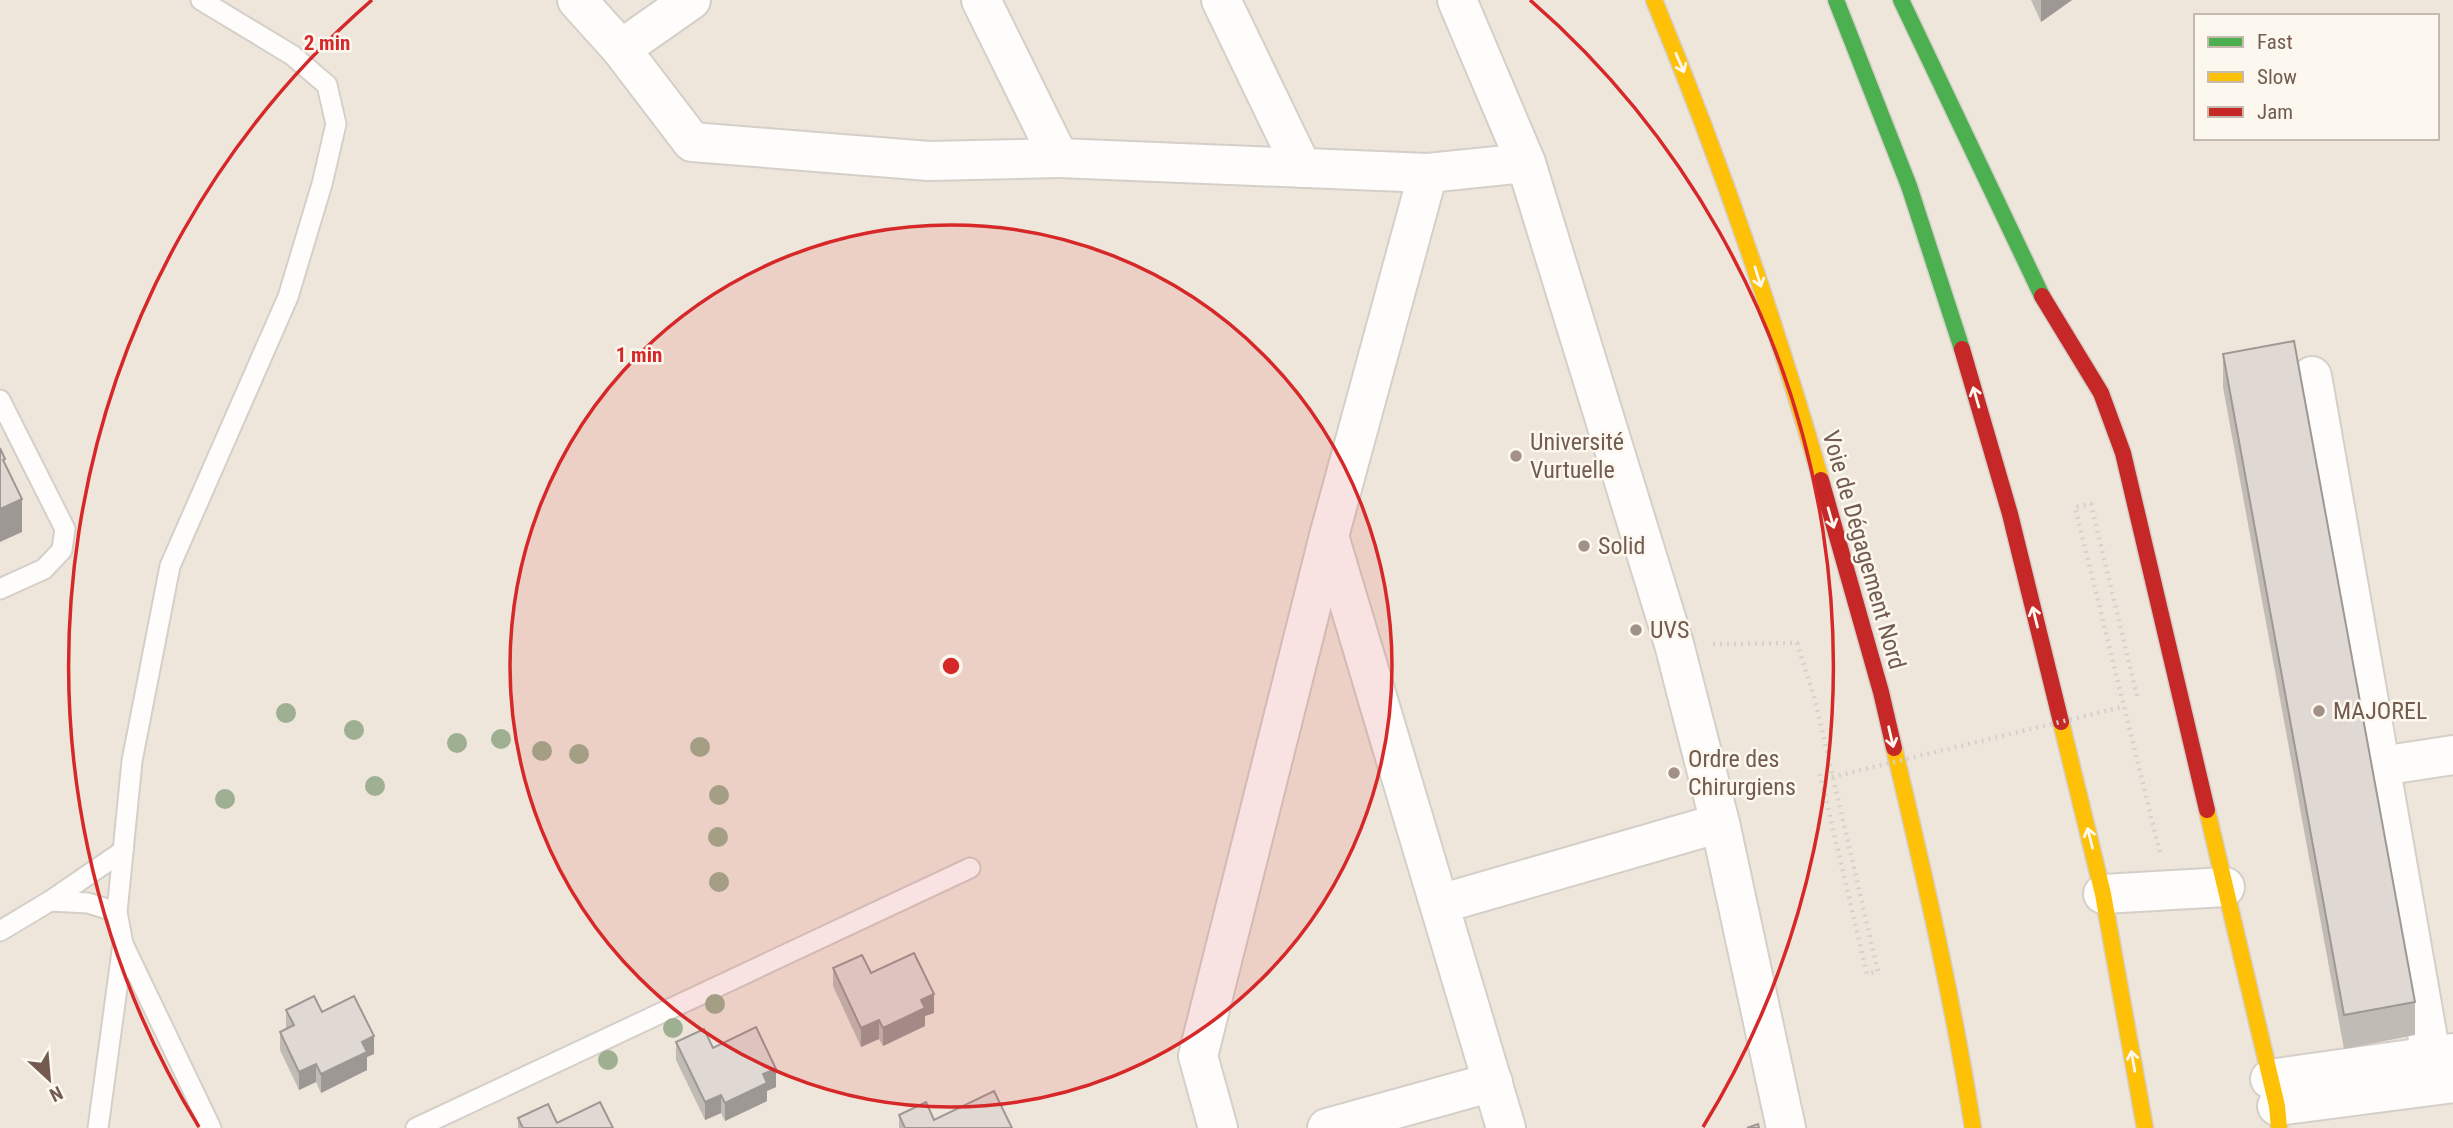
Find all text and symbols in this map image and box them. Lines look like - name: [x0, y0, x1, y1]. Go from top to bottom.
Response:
- legend: [2194, 14, 2439, 140]
- text: Fast: [2257, 30, 2293, 54]
- text: 2 min: [304, 31, 350, 55]
- one-way arrow: [1674, 52, 1687, 73]
- text: Slow: [2257, 65, 2297, 89]
- text: Jam: [2257, 100, 2293, 124]
- one-way arrow: [1752, 266, 1765, 288]
- text: 1 min: [616, 343, 662, 367]
- one-way arrow: [1969, 386, 1982, 409]
- place label: Université Vurtuelle: [1530, 428, 1624, 484]
- street label: Voie de Dégagement Nord: [1817, 428, 1911, 672]
- marker: Université Vurtuelle: [1508, 448, 1524, 464]
- one-way arrow: [1826, 507, 1839, 529]
- place label: Solid: [1598, 532, 1645, 560]
- marker: Solid: [1576, 538, 1592, 554]
- one-way arrow: [2028, 606, 2041, 628]
- place label: UVS: [1650, 616, 1689, 644]
- marker: UVS: [1628, 622, 1644, 638]
- centre of rings: [939, 654, 963, 678]
- place label: MAJOREL: [2333, 697, 2427, 725]
- marker: MAJOREL: [2311, 703, 2327, 719]
- one-way arrow: [1885, 725, 1899, 748]
- place label: Ordre des Chirurgiens: [1688, 745, 1796, 801]
- marker: Ordre des Chirurgiens: [1666, 765, 1682, 781]
- one-way arrow: [2082, 827, 2095, 849]
- north arrow: [14, 1044, 84, 1114]
- one-way arrow: [2126, 1050, 2139, 1073]
- text: N: [46, 1081, 67, 1107]

